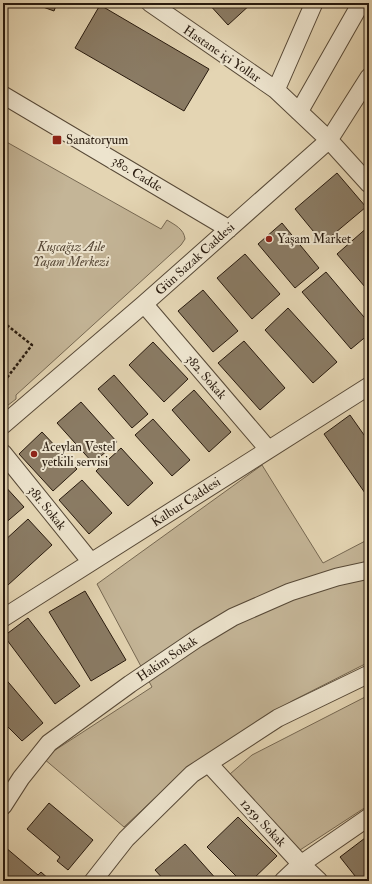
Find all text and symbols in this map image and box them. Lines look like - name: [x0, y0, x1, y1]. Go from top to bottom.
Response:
- street label: Hastane içi Yollar: [180, 22, 264, 86]
- place label: Sanatoryum: [66, 132, 128, 149]
- marker: Sanatoryum: [51, 134, 63, 146]
- street label: 380. Cadde: [109, 153, 166, 196]
- street label: Gün Sazak Caddesi: [152, 219, 238, 299]
- place label: Yaşam Market: [277, 231, 351, 247]
- marker: Yaşam Market: [264, 234, 274, 244]
- park label: Kuşcağız Aile Yaşam Merkezi: [33, 239, 110, 270]
- street label: 382. Sokak: [182, 351, 230, 403]
- place label: Aceylan Vestel yetkili servisi: [41, 439, 116, 471]
- marker: Aceylan Vestel yetkili servisi: [29, 449, 39, 459]
- street label: Kalbur Caddesi: [148, 473, 224, 530]
- street label: 381. Sokak: [24, 483, 70, 534]
- street label: Hakim Sokak: [134, 632, 201, 685]
- street label: 1259. Sokak: [237, 796, 290, 851]

